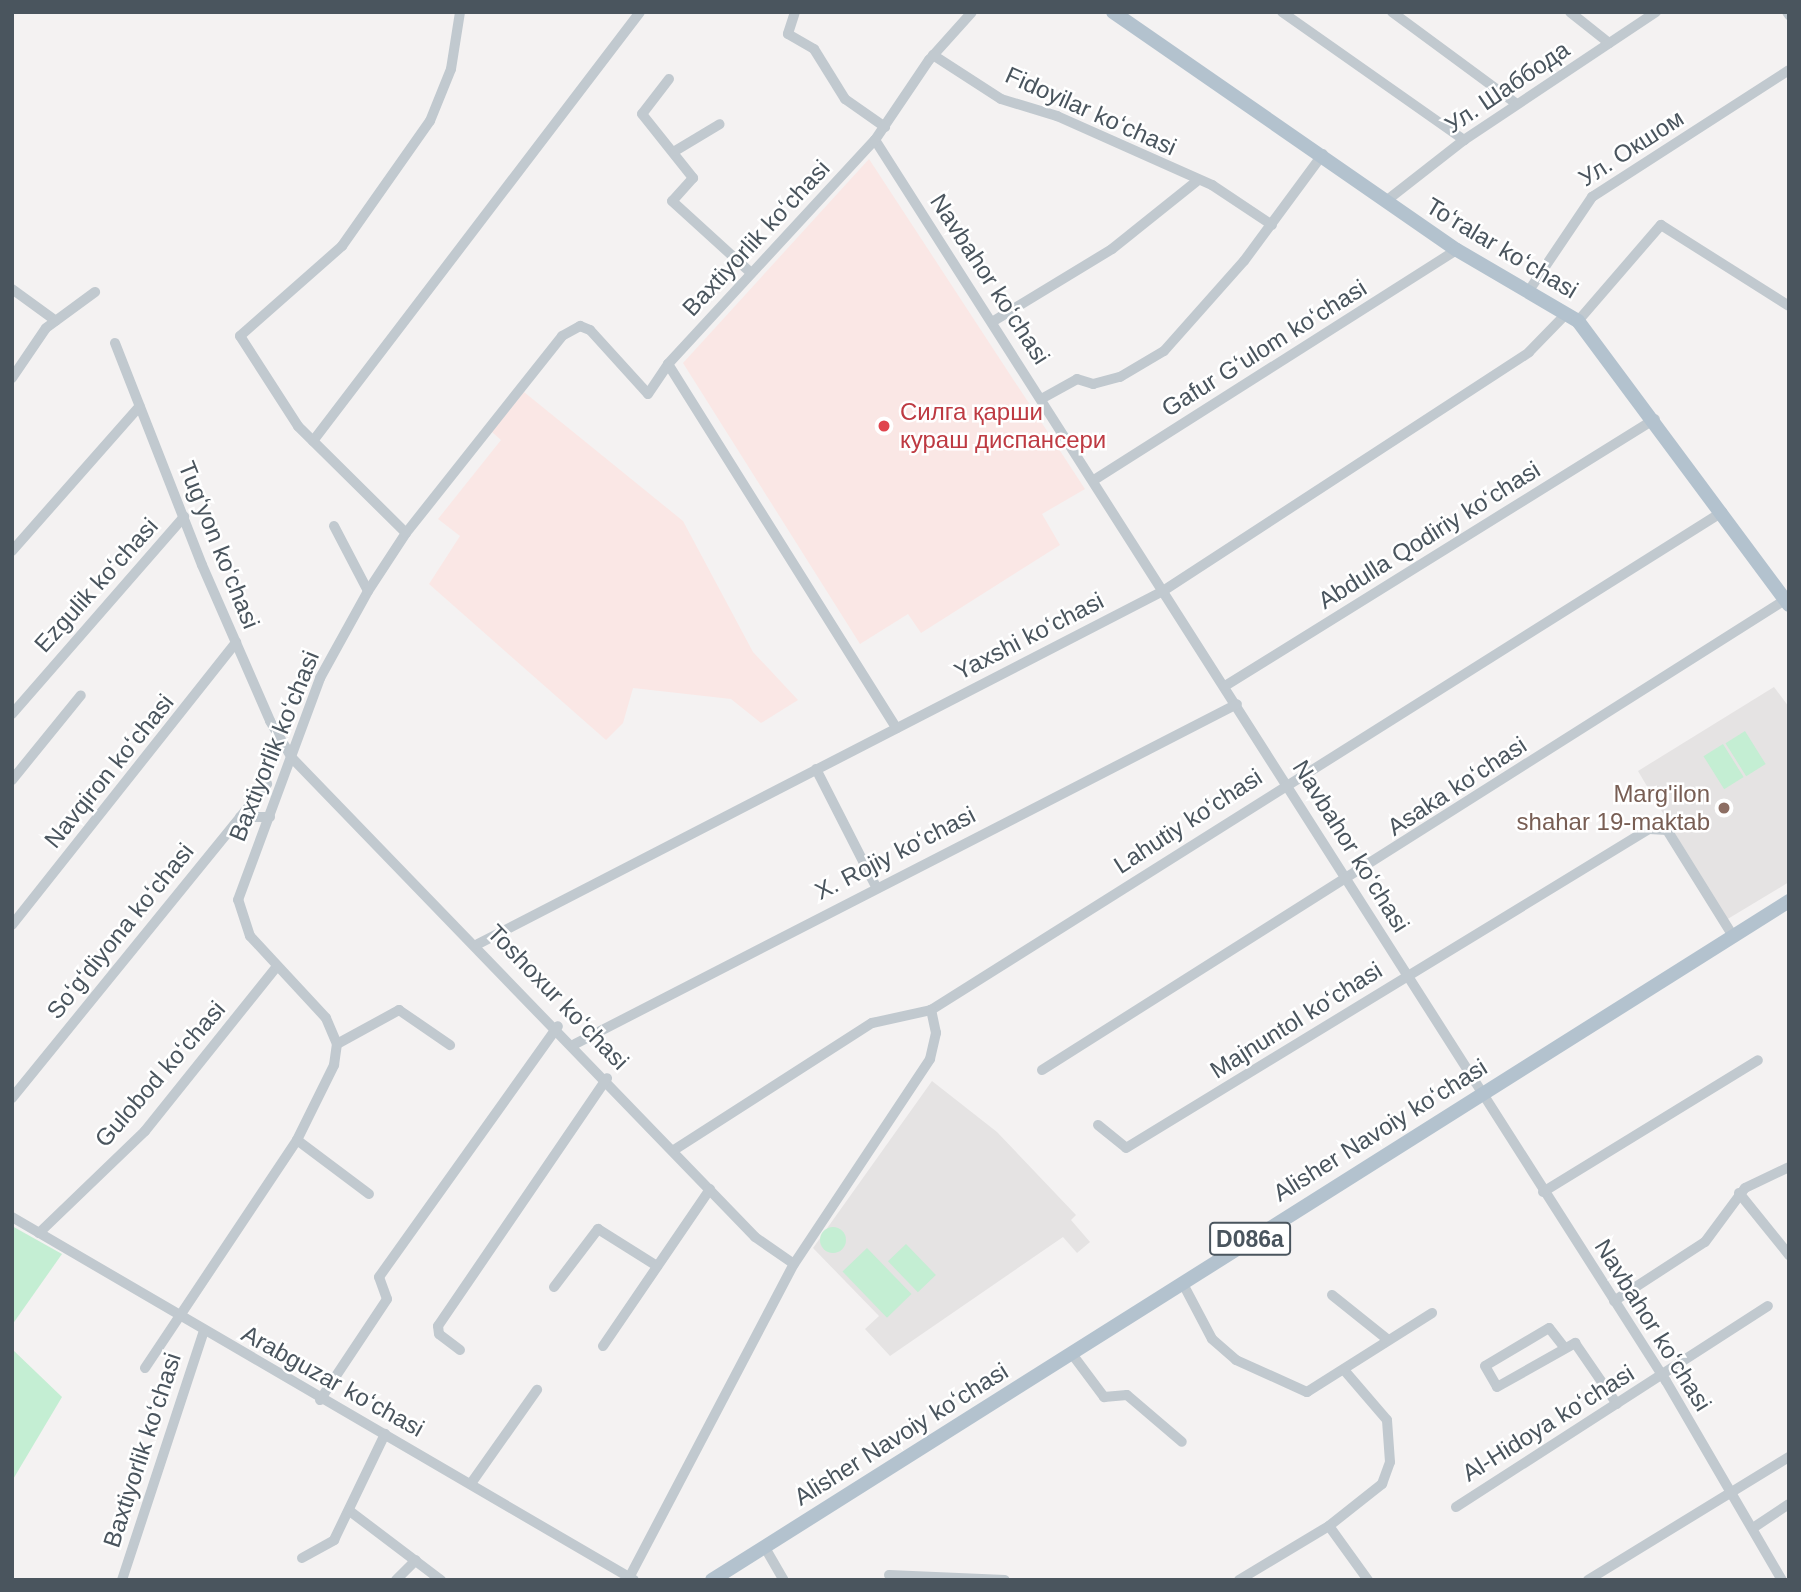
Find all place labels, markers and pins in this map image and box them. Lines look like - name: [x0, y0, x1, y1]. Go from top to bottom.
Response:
- place label: Силга қарши кураш диспансери: [900, 398, 1106, 454]
- marker: Силга қарши кураш диспансери: [874, 416, 894, 436]
- place label: Marg'ilon shahar 19-maktab: [1517, 780, 1710, 836]
- marker: Marg'ilon shahar 19-maktab: [1716, 800, 1732, 816]

